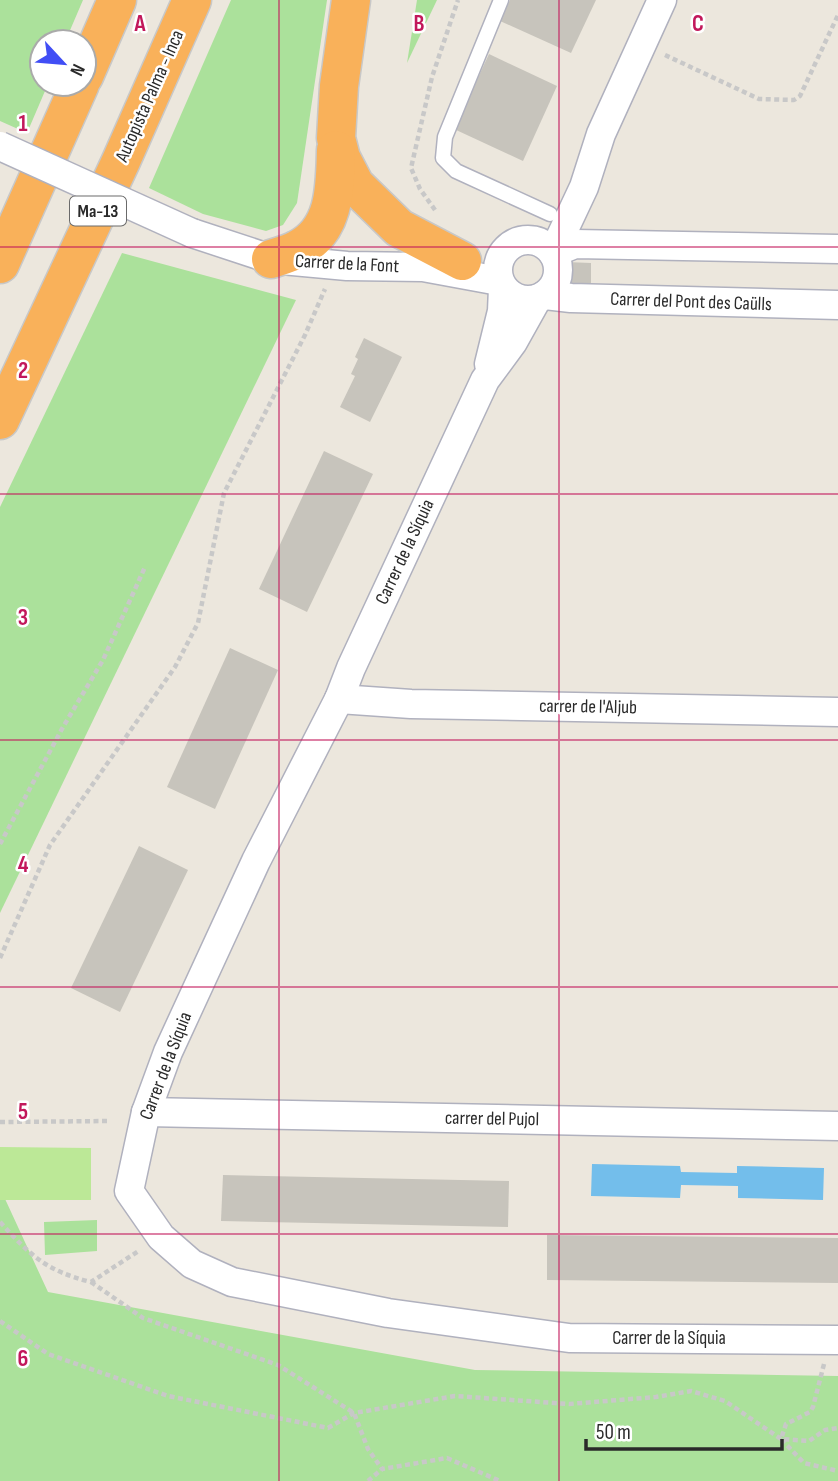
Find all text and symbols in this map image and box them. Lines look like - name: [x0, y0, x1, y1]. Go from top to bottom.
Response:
- text: A: [134, 10, 147, 38]
- text: B: [414, 10, 425, 38]
- text: C: [692, 10, 704, 38]
- street label: Autopista Palma - Inca: [110, 27, 189, 166]
- north arrow: [28, 28, 98, 98]
- text: N: [64, 60, 89, 79]
- text: 1: [18, 110, 28, 138]
- road number: Ma-13: [70, 196, 126, 226]
- street label: Carrer de la Font: [294, 250, 400, 278]
- street label: Carrer del Pont des Caülls: [610, 288, 772, 316]
- text: 2: [18, 357, 28, 385]
- street label: Carrer de la Síquia: [371, 496, 439, 608]
- text: 3: [18, 604, 28, 632]
- street label: carrer de l'Aljub: [539, 695, 637, 719]
- text: 4: [18, 851, 29, 879]
- street label: Carrer de la Síquia: [135, 1009, 197, 1123]
- text: 5: [18, 1098, 28, 1126]
- street label: carrer del Pujol: [445, 1107, 539, 1131]
- street label: Carrer de la Síquia: [612, 1327, 726, 1350]
- text: 6: [18, 1345, 28, 1373]
- scale bar: [586, 1408, 782, 1452]
- text: 50 m: [596, 1420, 631, 1445]

